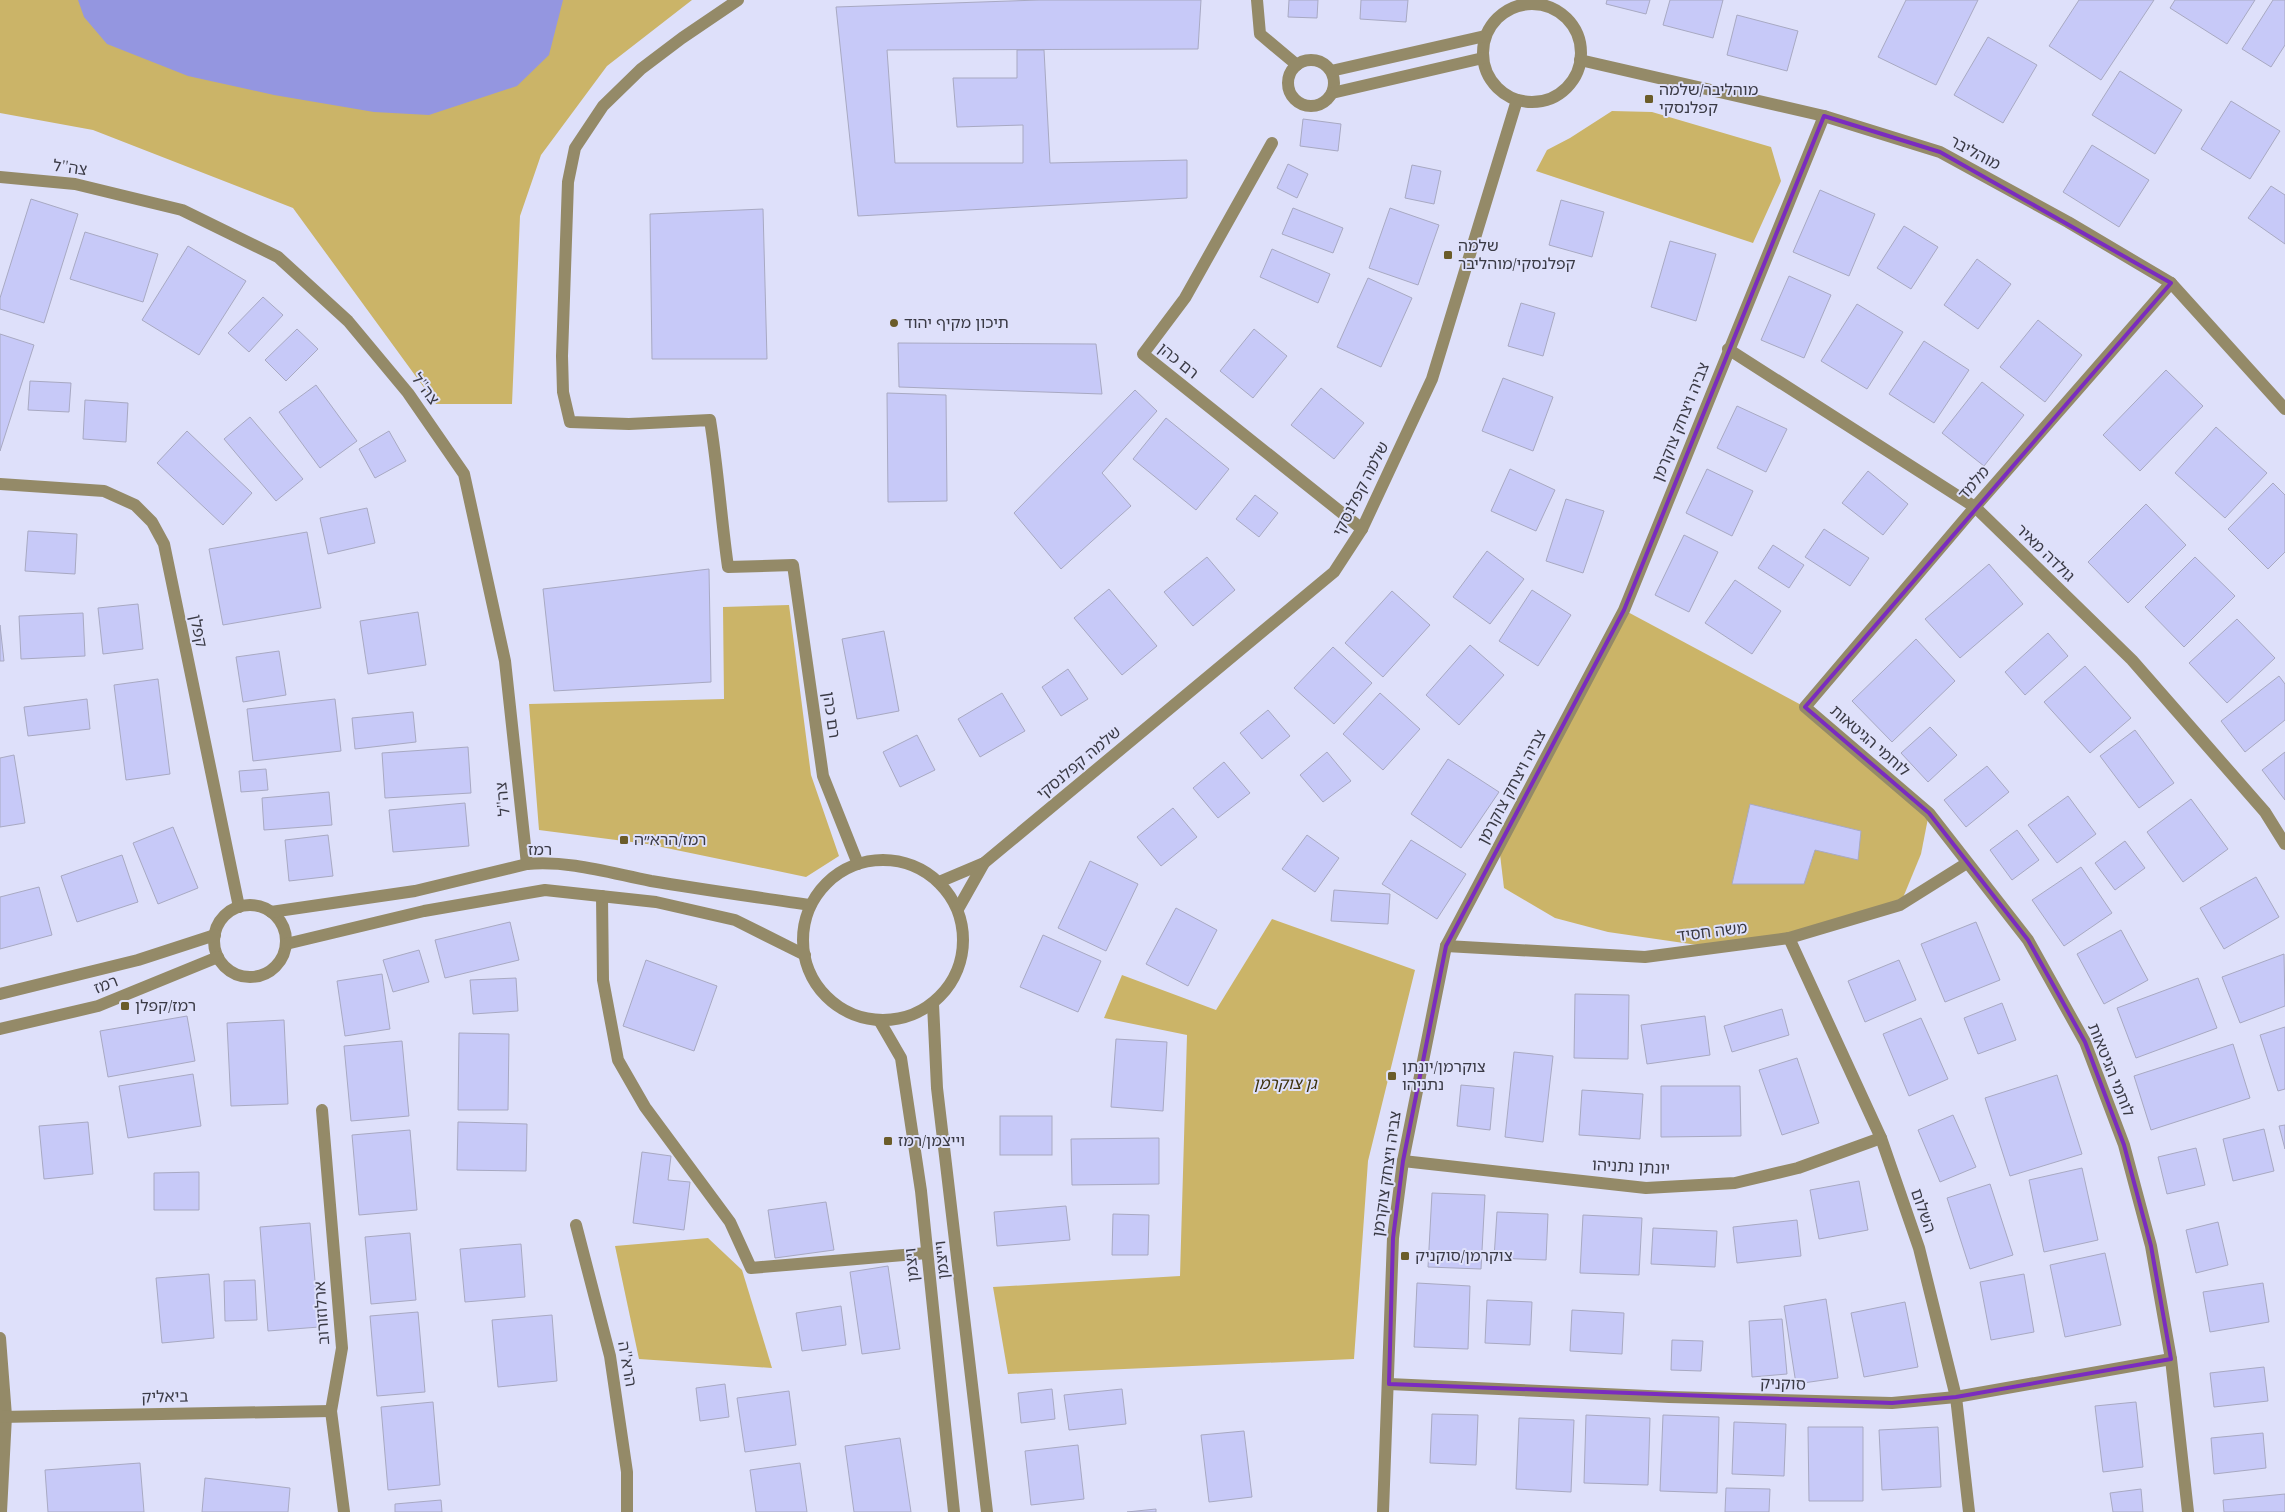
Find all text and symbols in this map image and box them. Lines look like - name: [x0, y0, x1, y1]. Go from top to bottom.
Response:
- place label: מוהליבר/שלמה קפלנסקי: [1659, 78, 1758, 120]
- marker: מוהליבר/שלמה קפלנסקי: [1643, 93, 1655, 105]
- street label: מוהליבר: [1945, 130, 2005, 176]
- street label: צה"ל: [51, 154, 89, 182]
- place label: שלמה קפלנסקי/מוהליבר: [1458, 234, 1576, 276]
- marker: שלמה קפלנסקי/מוהליבר: [1442, 249, 1454, 261]
- place label: תיכון מקיף יהוד: [904, 311, 1009, 335]
- marker: תיכון מקיף יהוד: [888, 317, 900, 329]
- street label: רם כהן: [1152, 337, 1204, 385]
- street label: צביה ויצחק צוקרמן: [1646, 359, 1716, 485]
- street label: צה"ל: [405, 368, 445, 410]
- street label: שלמה קפלנסקי: [1327, 437, 1395, 541]
- street label: מלמד: [1952, 461, 1996, 505]
- street label: גולדה מאיר: [2010, 518, 2080, 588]
- street label: קפלן: [183, 612, 213, 650]
- street label: רם כהן: [816, 690, 846, 740]
- street label: לוחמי הגיטאות: [1825, 699, 1915, 783]
- street label: שלמה קפלנסקי: [1032, 721, 1126, 805]
- street label: צביה ויצחק צוקרמן: [1472, 725, 1552, 849]
- street label: צה"ל: [489, 780, 517, 817]
- place label: רמז/הרא״ה: [634, 828, 706, 852]
- marker: רמז/הרא״ה: [618, 834, 630, 846]
- street label: רמז: [528, 838, 552, 862]
- street label: משה חסיד: [1676, 916, 1748, 948]
- street label: רמז: [90, 969, 122, 1001]
- place label: רמז/קפלן: [135, 994, 196, 1018]
- marker: רמז/קפלן: [119, 1000, 131, 1012]
- street label: לוחמי הגיטאות: [2081, 1020, 2141, 1120]
- place label: צוקרמן/יונתן נתניהו: [1402, 1055, 1486, 1097]
- marker: צוקרמן/יונתן נתניהו: [1386, 1070, 1398, 1082]
- park label: גן צוקרמן: [1254, 1072, 1317, 1096]
- street label: צביה ויצחק צוקרמן: [1366, 1109, 1408, 1239]
- place label: וייצמן/רמז: [898, 1129, 965, 1153]
- marker: וייצמן/רמז: [882, 1135, 894, 1147]
- street label: יונתן נתניהו: [1591, 1153, 1671, 1181]
- street label: השלום: [1904, 1186, 1942, 1236]
- street label: וייצמן: [928, 1239, 956, 1281]
- place label: צוקרמן/סוקניק: [1415, 1244, 1513, 1268]
- street label: ויצמן: [898, 1247, 926, 1283]
- marker: צוקרמן/סוקניק: [1399, 1250, 1411, 1262]
- street label: ארלוזורוב: [308, 1280, 336, 1346]
- street label: הרא"ה: [611, 1339, 643, 1389]
- street label: סוקניק: [1760, 1371, 1806, 1397]
- street label: ביאליק: [141, 1385, 189, 1409]

